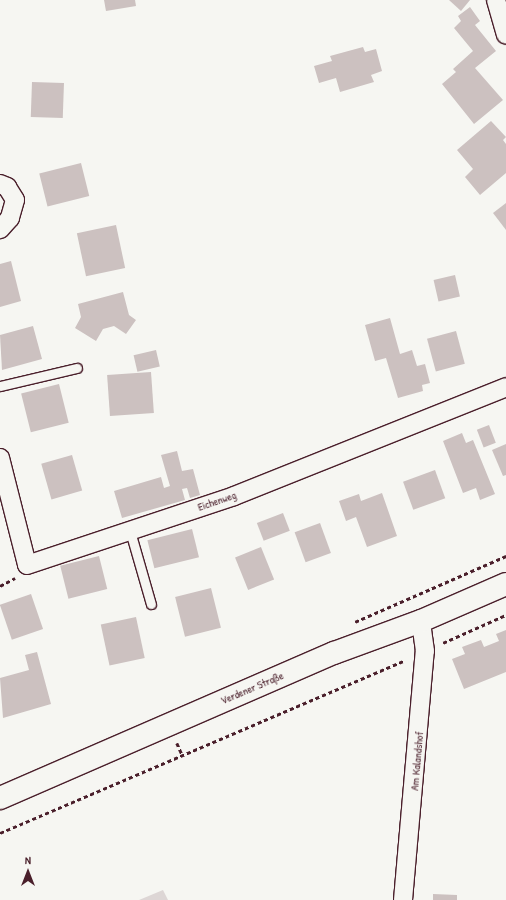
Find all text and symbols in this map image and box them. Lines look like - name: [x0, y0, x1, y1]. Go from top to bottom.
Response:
- street label: Eichenweg: [196, 488, 238, 514]
- street label: Verdener Straße: [219, 669, 285, 707]
- street label: Am Kalandshof: [408, 731, 426, 791]
- north arrow: [8, 852, 48, 892]
- text: N: [25, 853, 31, 867]

